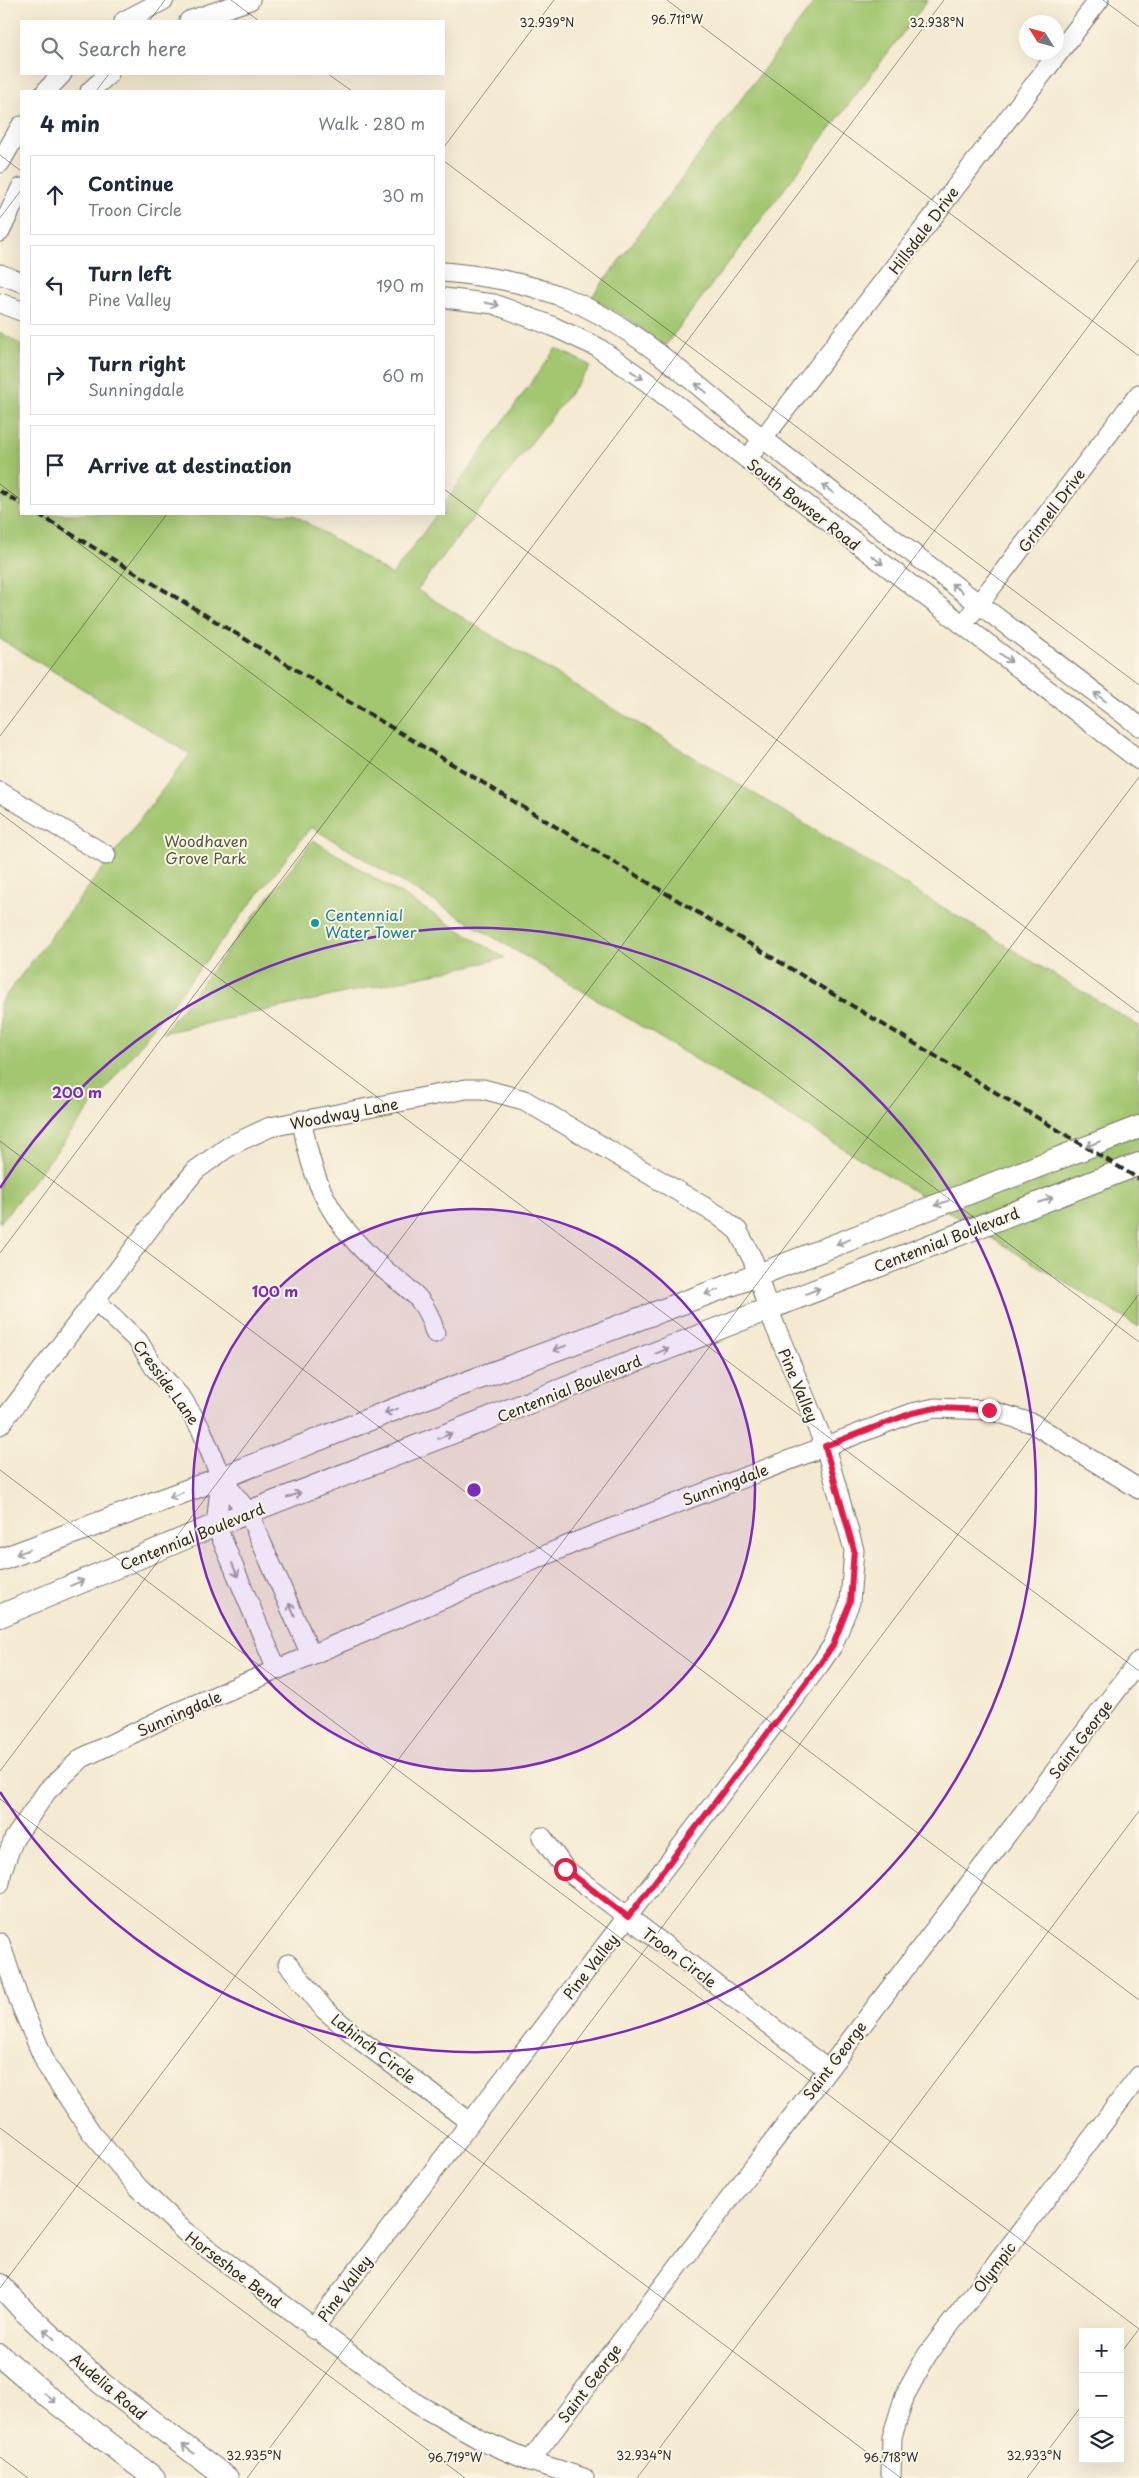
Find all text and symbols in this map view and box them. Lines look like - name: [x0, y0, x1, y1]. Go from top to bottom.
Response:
- text: 96.711°W: [651, 10, 704, 28]
- text: 32.939°N: [520, 13, 574, 31]
- text: 32.938°N: [910, 13, 965, 31]
- north arrow: [1019, 15, 1064, 60]
- search box: [20, 20, 445, 75]
- icon: search: [38, 34, 66, 62]
- text: Search here: [78, 34, 187, 62]
- text: 4 min: [40, 107, 100, 139]
- text: Walk · 280 m: [318, 111, 425, 135]
- text: Continue: [88, 169, 174, 197]
- icon: ahead: [41, 181, 69, 209]
- street label: Hillsdale Drive: [882, 181, 964, 279]
- text: 30 m: [382, 183, 424, 207]
- text: Troon Circle: [88, 197, 182, 221]
- text: Turn left: [88, 259, 172, 287]
- icon: left: [41, 271, 69, 299]
- text: 190 m: [376, 273, 424, 297]
- text: Pine Valley: [88, 287, 171, 311]
- one-way arrow: [484, 300, 500, 310]
- text: Turn right: [88, 349, 186, 377]
- icon: right: [41, 361, 69, 389]
- text: 60 m: [382, 363, 424, 387]
- one-way arrow: [630, 370, 644, 380]
- text: Sunningdale: [88, 377, 184, 401]
- one-way arrow: [695, 383, 708, 394]
- icon: arrive: [41, 451, 69, 479]
- text: Arrive at destination: [88, 451, 292, 479]
- street label: South Bowser Road: [743, 453, 865, 555]
- street label: Grinnell Drive: [1012, 463, 1090, 557]
- one-way arrow: [821, 484, 835, 494]
- one-way arrow: [870, 555, 884, 565]
- one-way arrow: [951, 582, 964, 593]
- one-way arrow: [999, 653, 1012, 664]
- one-way arrow: [1093, 692, 1107, 702]
- park label: Woodhaven Grove Park: [164, 829, 248, 869]
- place label: Centennial Water Tower: [325, 903, 417, 943]
- marker: Centennial Water Tower: [309, 917, 321, 929]
- text: 200 m: [52, 1080, 102, 1103]
- street label: Woodway Lane: [288, 1091, 400, 1135]
- one-way arrow: [1086, 1140, 1102, 1149]
- one-way arrow: [1038, 1195, 1053, 1204]
- one-way arrow: [935, 1199, 950, 1208]
- street label: Centennial Boulevard: [870, 1201, 1022, 1277]
- one-way arrow: [836, 1238, 851, 1247]
- text: 100 m: [252, 1279, 298, 1302]
- one-way arrow: [805, 1286, 820, 1295]
- one-way arrow: [705, 1288, 720, 1297]
- street label: Cresside Lane: [128, 1335, 206, 1429]
- one-way arrow: [553, 1344, 568, 1353]
- street label: Pine Valley: [773, 1344, 825, 1426]
- one-way arrow: [654, 1346, 669, 1355]
- street label: Centennial Boulevard: [493, 1348, 645, 1428]
- route end: [978, 1399, 1001, 1422]
- one-way arrow: [384, 1406, 399, 1416]
- one-way arrow: [437, 1431, 453, 1440]
- street label: Sunningdale: [679, 1457, 771, 1511]
- centre of rings: [465, 1481, 483, 1499]
- one-way arrow: [286, 1490, 301, 1499]
- one-way arrow: [168, 1491, 184, 1500]
- street label: Centennial Boulevard: [116, 1496, 268, 1576]
- one-way arrow: [16, 1548, 32, 1557]
- one-way arrow: [231, 1562, 241, 1577]
- one-way arrow: [69, 1578, 84, 1588]
- one-way arrow: [286, 1603, 296, 1618]
- street label: Sunningdale: [133, 1684, 225, 1742]
- street label: Saint George: [1043, 1695, 1117, 1783]
- route start: [554, 1858, 577, 1881]
- street label: Troon Circle: [638, 1921, 722, 1993]
- street label: Pine Valley: [557, 1928, 623, 2004]
- street label: Lahinch Circle: [327, 2007, 421, 2089]
- street label: Saint George: [797, 2016, 871, 2104]
- street label: Horseshoe Bend: [181, 2225, 287, 2313]
- street label: Olympic: [967, 2237, 1021, 2297]
- street label: Pine Valley: [311, 2250, 377, 2326]
- one-way arrow: [43, 2328, 56, 2340]
- map controls: [1079, 2328, 1124, 2463]
- button: +: [1079, 2328, 1124, 2373]
- street label: Saint George: [552, 2339, 626, 2427]
- street label: Audelia Road: [66, 2347, 152, 2425]
- button: −: [1079, 2373, 1124, 2418]
- one-way arrow: [43, 2393, 56, 2404]
- button: layers: [1079, 2418, 1124, 2463]
- one-way arrow: [182, 2443, 195, 2454]
- text: 32.935°N: [226, 2446, 282, 2464]
- text: 32.934°N: [616, 2446, 672, 2464]
- text: 32.933°N: [1006, 2446, 1062, 2464]
- text: 96.719°W: [428, 2448, 483, 2466]
- text: 96.718°W: [864, 2448, 919, 2466]

